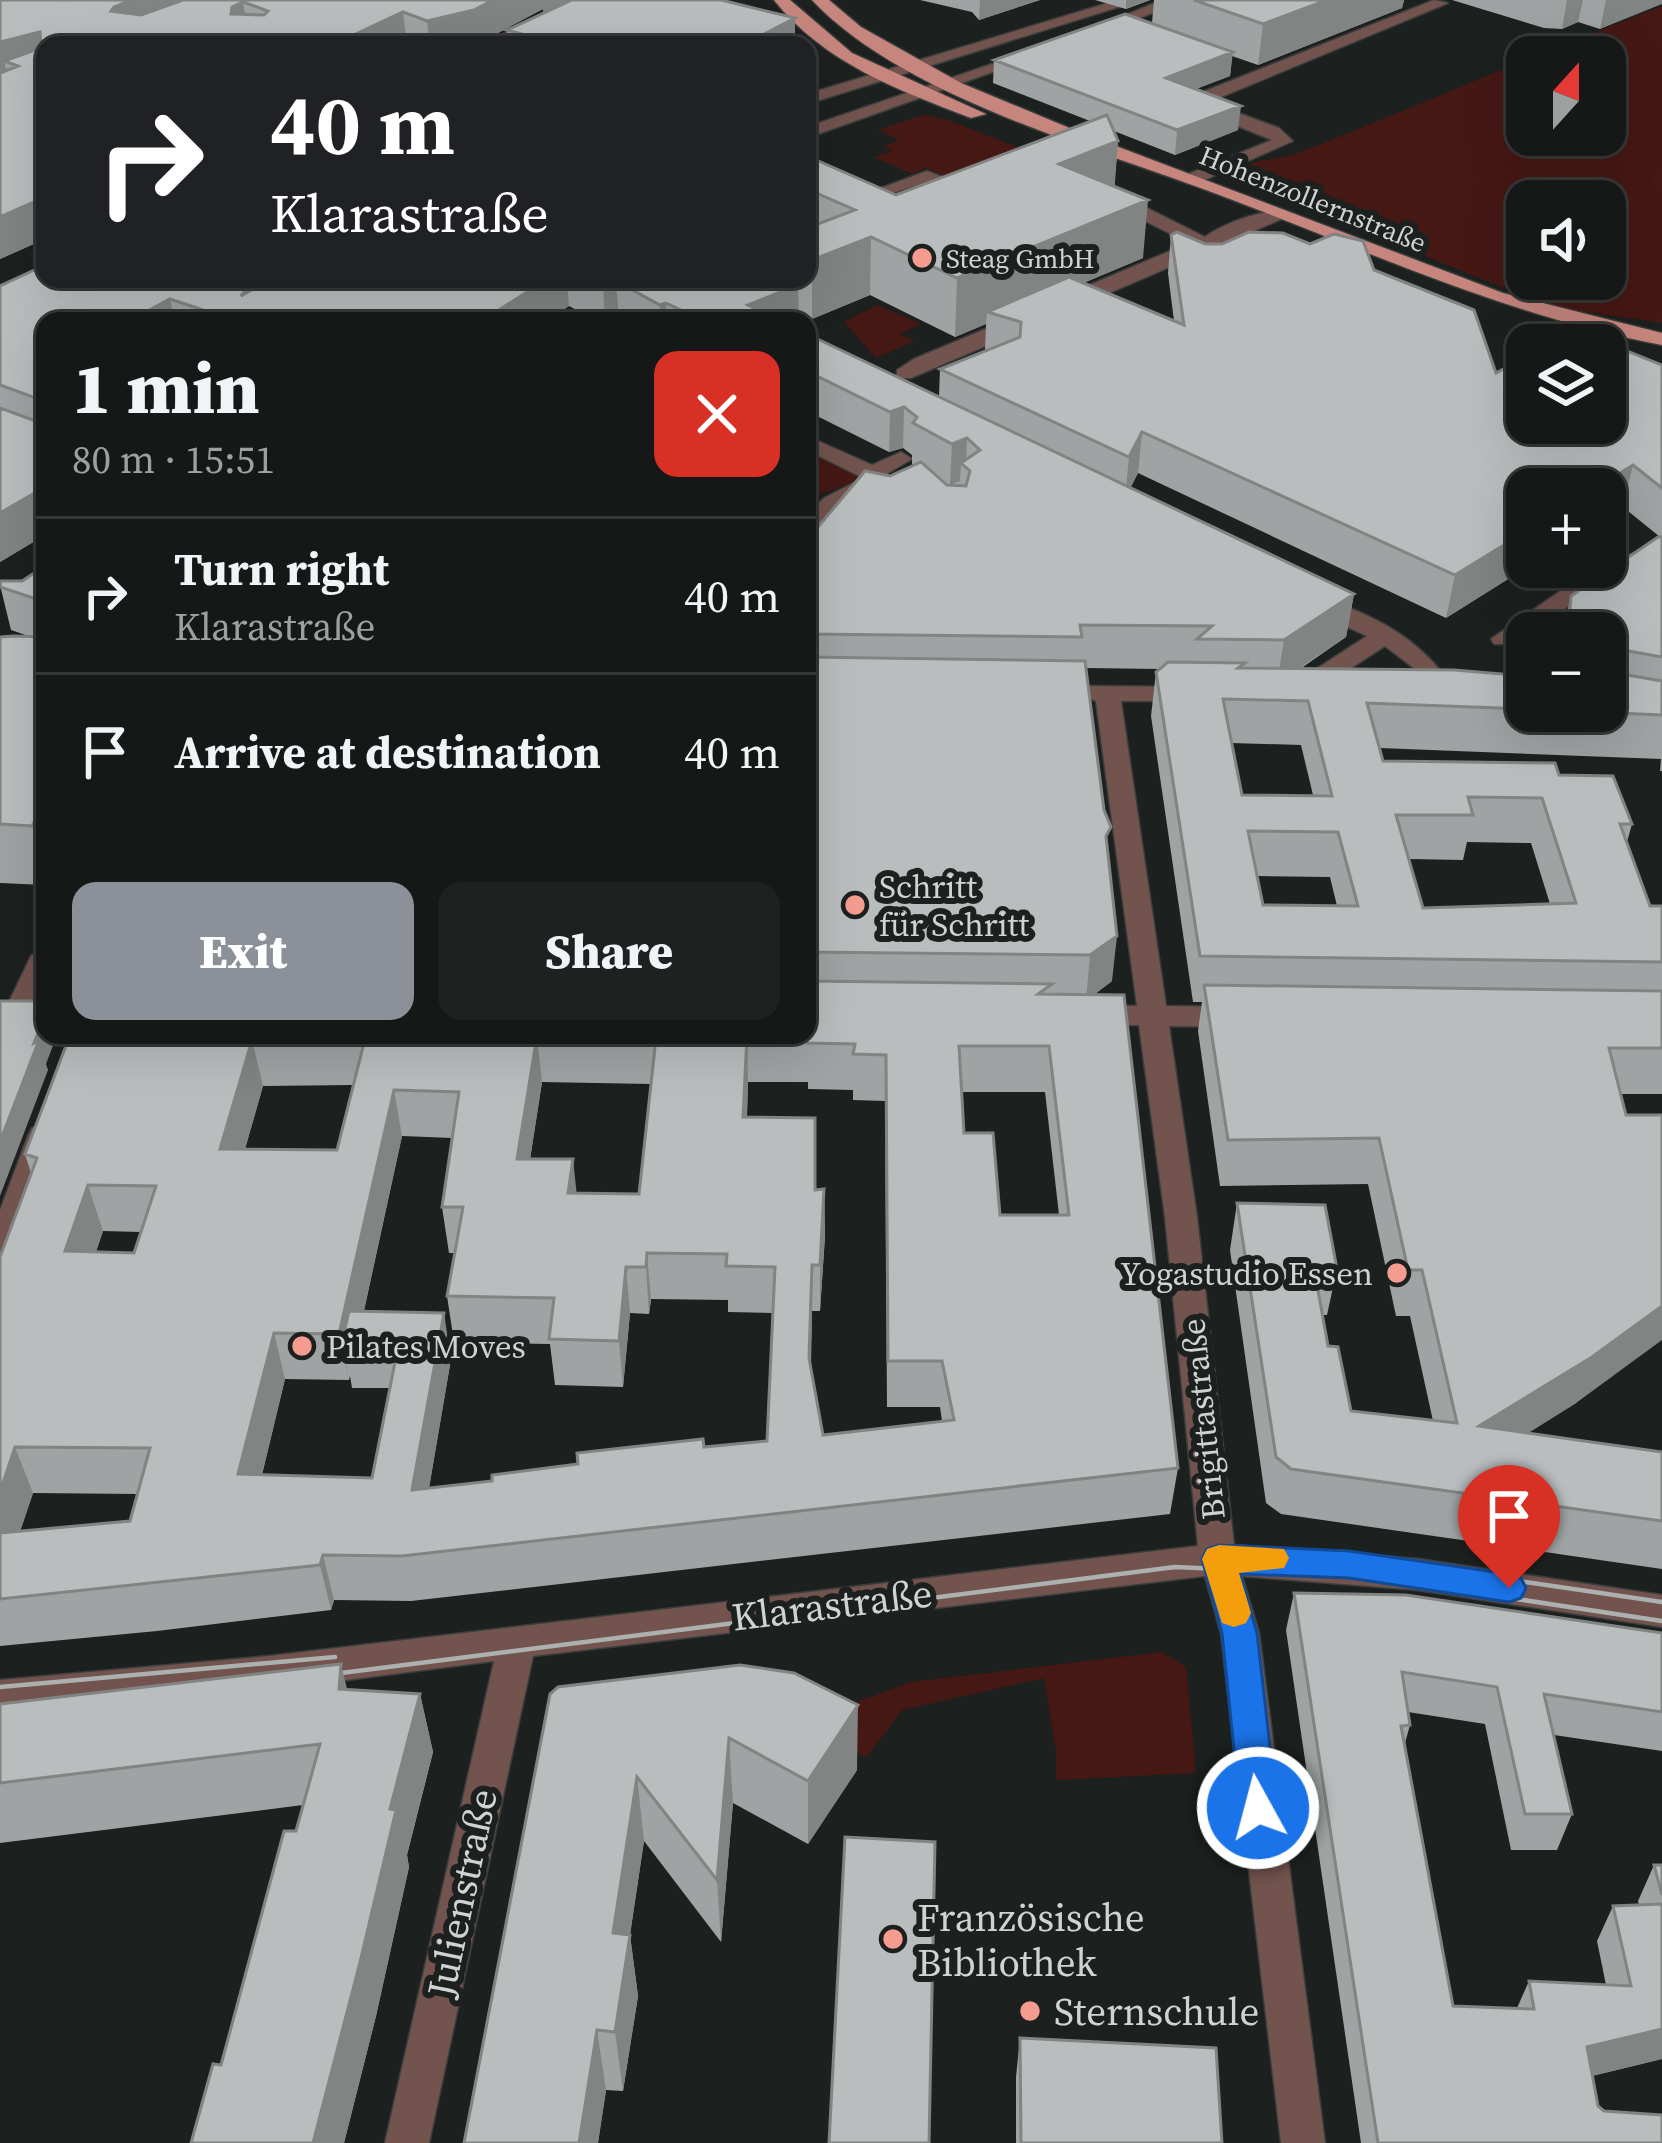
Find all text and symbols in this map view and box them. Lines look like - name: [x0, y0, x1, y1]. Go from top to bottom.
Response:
- north arrow: [1506, 36, 1626, 156]
- map controls: [1506, 36, 1626, 732]
- text: 40 m: [270, 67, 455, 182]
- icon: right: [72, 84, 228, 240]
- street label: Hohenzollernstraße: [1194, 137, 1432, 261]
- text: Klarastraße: [270, 176, 549, 250]
- button: sound: [1506, 180, 1626, 300]
- place label: Steag GmbH: [946, 240, 1095, 277]
- marker: Steag GmbH: [909, 245, 935, 271]
- button: layers: [1506, 324, 1626, 444]
- text: 1 min: [72, 338, 260, 437]
- button: close: [654, 351, 780, 477]
- text: 80 m · 15:51: [72, 433, 275, 486]
- button: +: [1506, 468, 1626, 588]
- text: Turn right: [174, 538, 389, 600]
- icon: right: [72, 563, 138, 629]
- text: 40 m: [684, 565, 780, 627]
- text: Klarastraße: [174, 600, 375, 653]
- button: −: [1506, 612, 1626, 732]
- icon: arrive: [72, 719, 138, 785]
- text: Arrive at destination: [174, 721, 601, 783]
- text: 40 m: [684, 721, 780, 783]
- place label: Schritt für Schritt: [879, 864, 1030, 947]
- button: Exit: [72, 882, 414, 1020]
- button: Share: [438, 882, 780, 1020]
- marker: Schritt für Schritt: [842, 892, 868, 918]
- place label: Yogastudio Essen: [1120, 1251, 1373, 1296]
- marker: Yogastudio Essen: [1384, 1260, 1410, 1286]
- street label: Brigittastraße: [1170, 1316, 1236, 1522]
- place label: Pilates Moves: [326, 1324, 526, 1369]
- marker: Pilates Moves: [289, 1333, 315, 1359]
- pin: [1458, 1465, 1560, 1588]
- icon: arrive: [1476, 1483, 1542, 1549]
- street label: Klarastraße: [729, 1566, 935, 1644]
- position arrow: [1195, 1745, 1321, 1871]
- street label: Julienstraße: [414, 1784, 510, 2003]
- place label: Französische Bibliothek: [917, 1891, 1145, 1989]
- marker: Französische Bibliothek: [880, 1926, 906, 1952]
- place label: Sternschule: [1054, 1985, 1259, 2038]
- marker: Sternschule: [1017, 1998, 1043, 2024]

